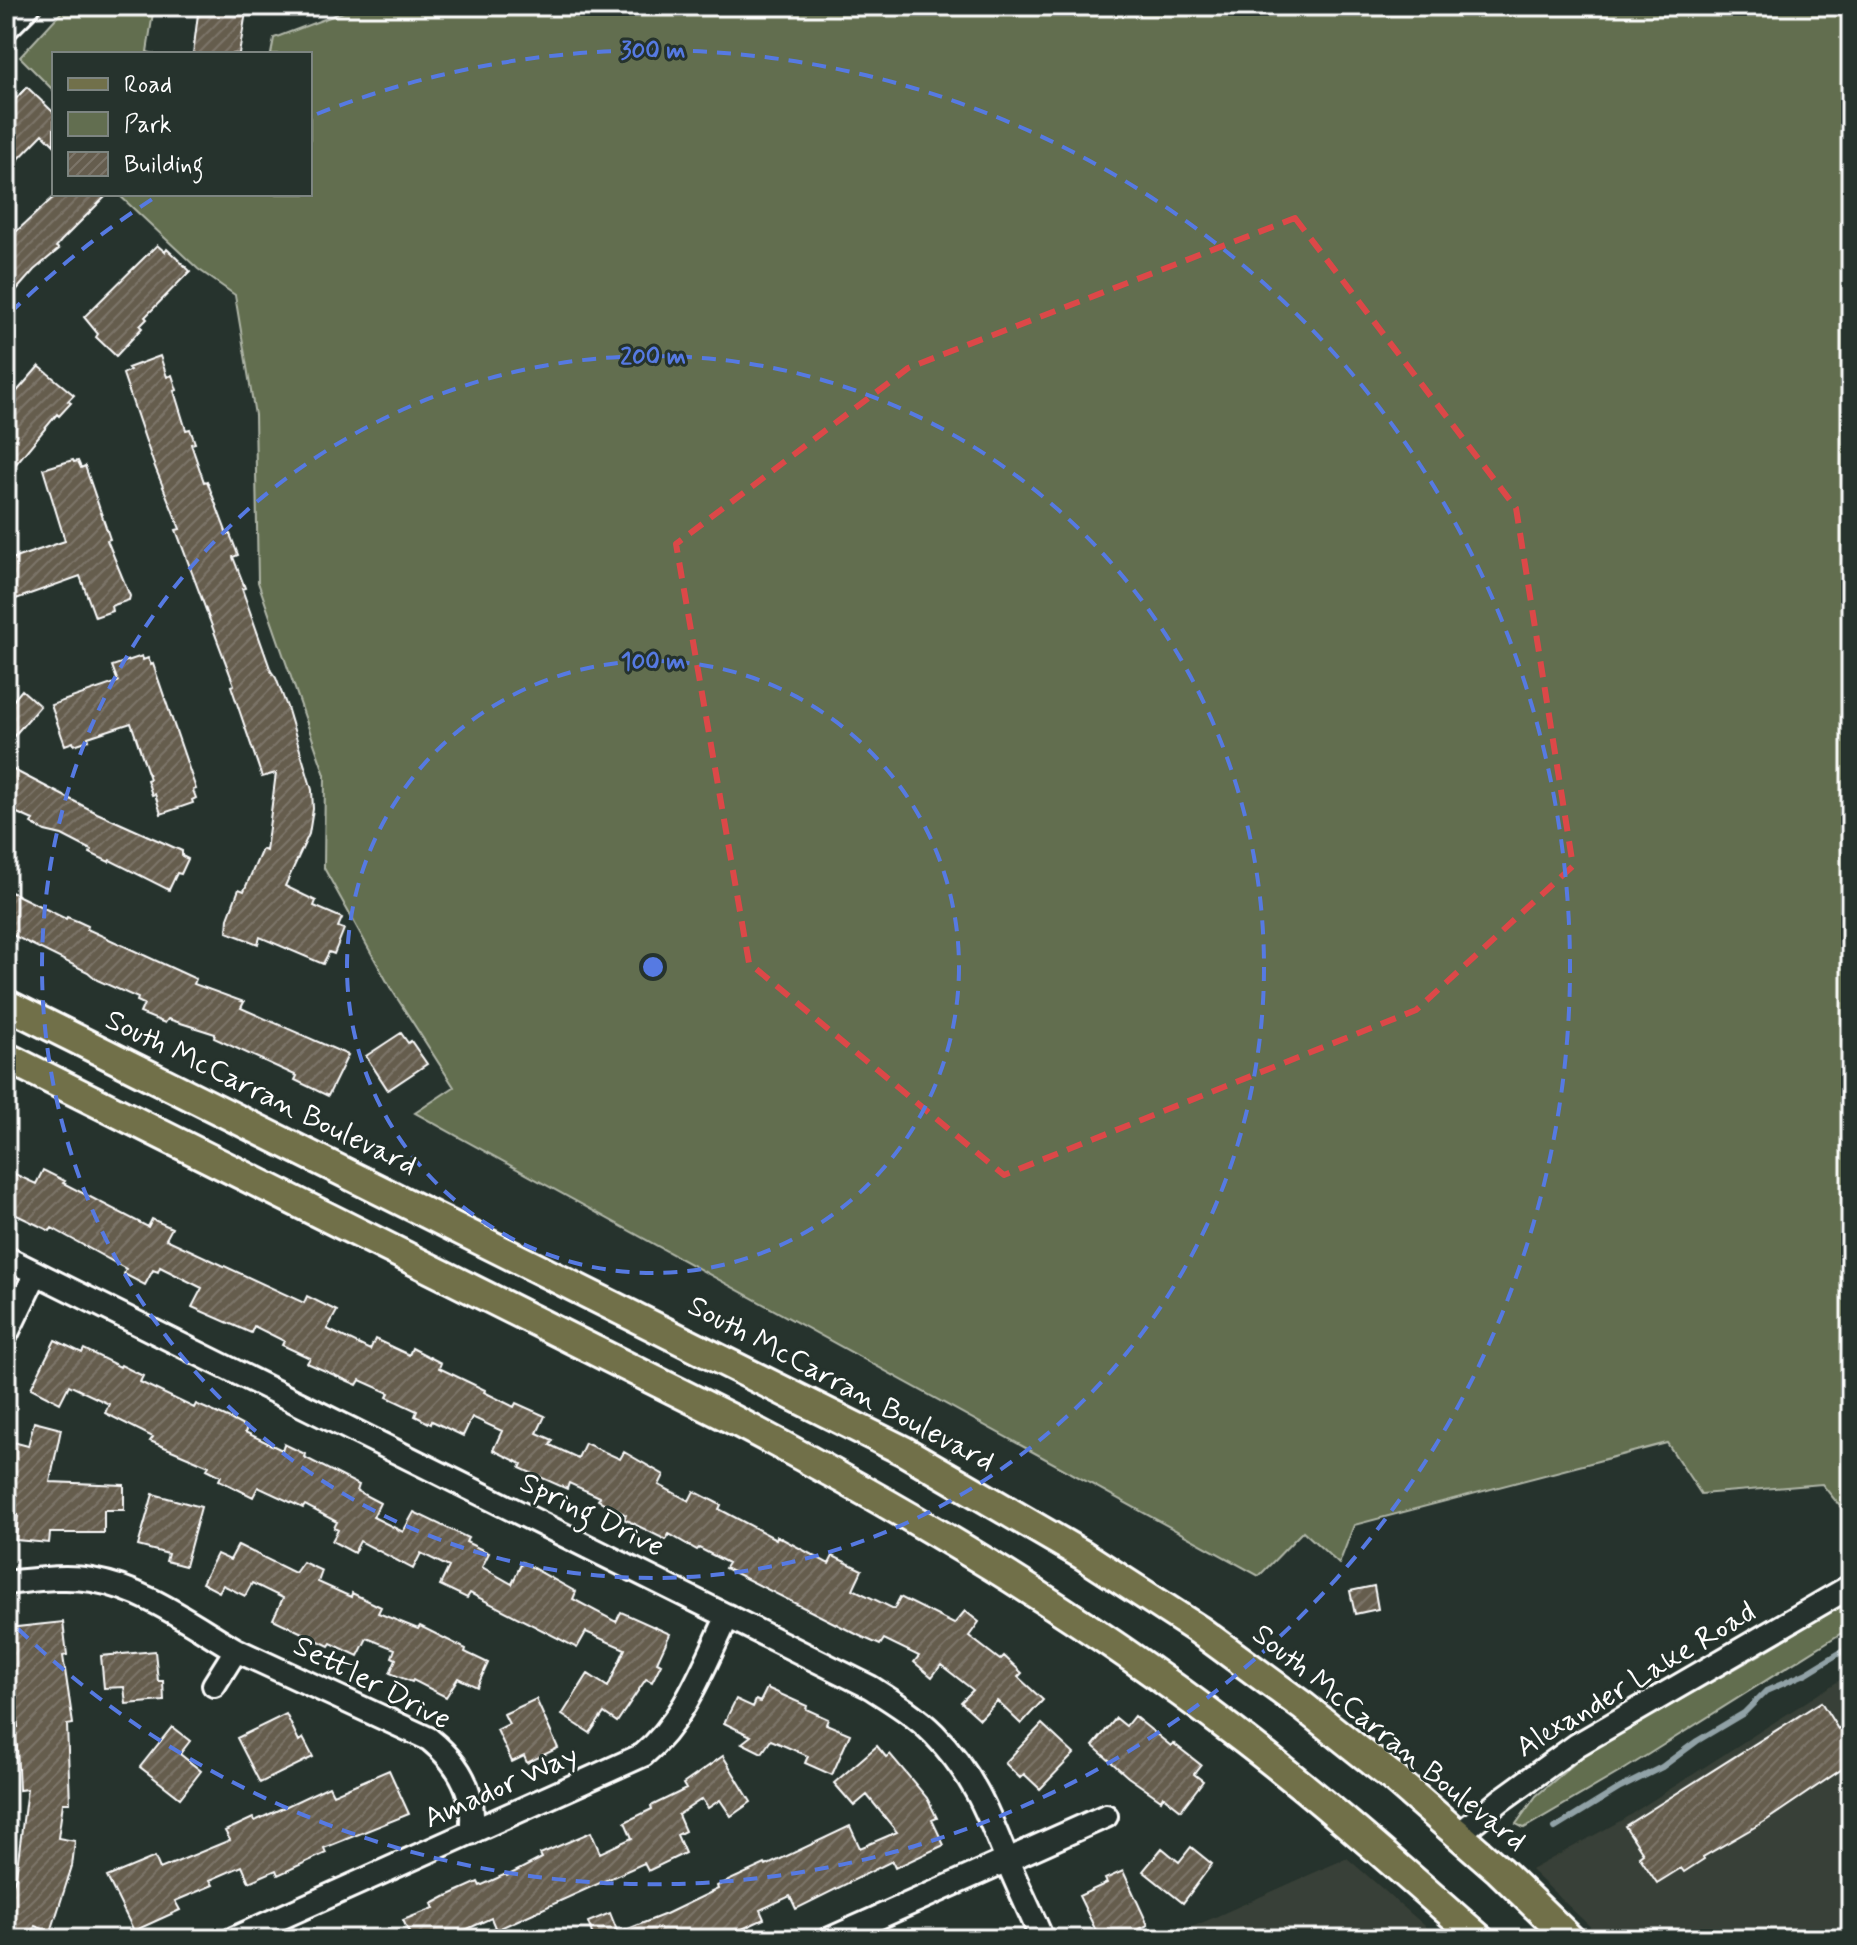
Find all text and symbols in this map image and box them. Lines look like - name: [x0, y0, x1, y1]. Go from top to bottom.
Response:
- text: 300 m: [621, 36, 685, 67]
- legend: [52, 52, 312, 196]
- text: Road: [124, 70, 172, 101]
- text: Park: [124, 110, 172, 141]
- text: Building: [124, 150, 204, 184]
- text: 200 m: [620, 342, 686, 373]
- text: 100 m: [621, 647, 685, 678]
- centre of rings: [639, 953, 667, 981]
- street label: South McCarran Boulevard: [99, 1000, 423, 1186]
- street label: South McCarran Boulevard: [681, 1286, 1001, 1482]
- street label: Spring Drive: [512, 1463, 671, 1569]
- street label: Alexander Lake Road: [1509, 1593, 1763, 1767]
- street label: South McCarran Boulevard: [1244, 1615, 1534, 1861]
- street label: Settler Drive: [286, 1627, 458, 1739]
- street label: Amador Way: [418, 1736, 584, 1838]

